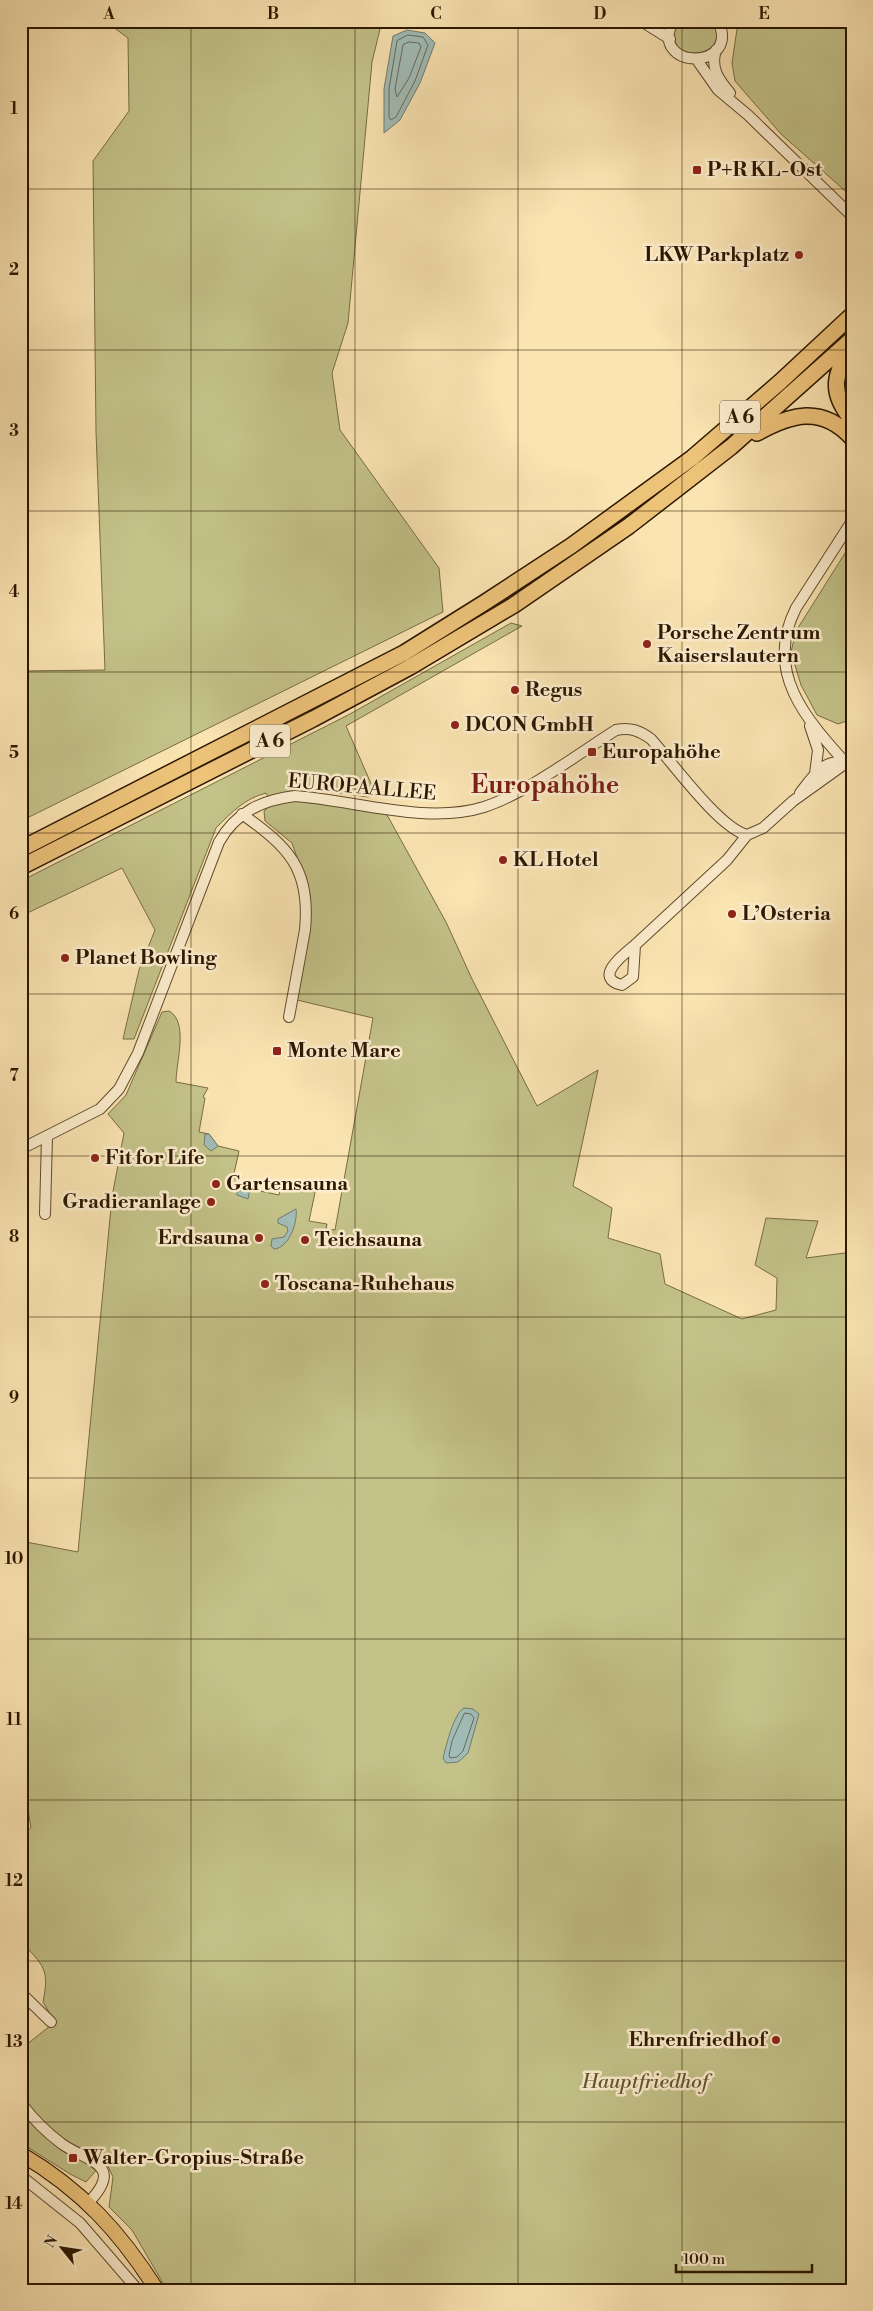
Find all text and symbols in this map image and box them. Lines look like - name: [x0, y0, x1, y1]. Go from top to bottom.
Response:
- text: A: [102, 4, 115, 24]
- text: B: [267, 4, 279, 24]
- text: C: [430, 4, 442, 24]
- text: D: [594, 4, 607, 24]
- text: E: [758, 4, 770, 24]
- text: 1: [10, 99, 18, 119]
- place label: P+R KL-Ost: [707, 158, 823, 183]
- marker: P+R KL-Ost: [691, 164, 703, 176]
- place label: LKW Parkplatz: [645, 243, 789, 268]
- marker: LKW Parkplatz: [793, 249, 805, 261]
- text: 2: [9, 260, 19, 280]
- road number: A 6: [720, 401, 760, 434]
- text: 3: [9, 421, 19, 441]
- text: 4: [9, 582, 20, 602]
- place label: Porsche Zentrum Kaiserslautern: [657, 621, 820, 669]
- marker: Porsche Zentrum Kaiserslautern: [641, 638, 653, 650]
- place label: Regus: [525, 678, 582, 703]
- marker: Regus: [509, 684, 521, 696]
- place label: DCON GmbH: [465, 713, 594, 738]
- marker: DCON GmbH: [449, 719, 461, 731]
- road number: A 6: [250, 724, 290, 758]
- place label: Europahöhe: [602, 740, 721, 765]
- text: 5: [9, 743, 19, 763]
- marker: Europahöhe: [586, 746, 598, 758]
- street label: EUROPAALLEE: [287, 769, 437, 807]
- district label: Europahöhe: [471, 770, 619, 801]
- place label: KL Hotel: [513, 848, 599, 873]
- marker: KL Hotel: [497, 854, 509, 866]
- place label: L’Osteria: [742, 902, 831, 927]
- text: 6: [9, 904, 19, 924]
- marker: L’Osteria: [726, 908, 738, 920]
- place label: Planet Bowling: [75, 946, 217, 971]
- marker: Planet Bowling: [59, 952, 71, 964]
- place label: Monte Mare: [287, 1039, 401, 1064]
- marker: Monte Mare: [271, 1045, 283, 1057]
- text: 7: [9, 1066, 19, 1086]
- place label: Fit for Life: [105, 1146, 205, 1171]
- marker: Fit for Life: [89, 1152, 101, 1164]
- place label: Gartensauna: [226, 1172, 348, 1197]
- marker: Gartensauna: [210, 1178, 222, 1190]
- place label: Gradieranlage: [62, 1190, 201, 1215]
- marker: Gradieranlage: [205, 1196, 217, 1208]
- place label: Erdsauna: [158, 1226, 249, 1251]
- text: 8: [9, 1227, 19, 1247]
- place label: Teichsauna: [315, 1228, 422, 1253]
- marker: Erdsauna: [253, 1232, 265, 1244]
- marker: Teichsauna: [299, 1234, 311, 1246]
- place label: Toscana-Ruhehaus: [275, 1272, 454, 1297]
- marker: Toscana-Ruhehaus: [259, 1278, 271, 1290]
- text: 9: [9, 1388, 19, 1408]
- text: 10: [5, 1549, 23, 1569]
- text: 11: [6, 1710, 22, 1730]
- text: 12: [5, 1871, 23, 1891]
- place label: Ehrenfriedhof: [629, 2028, 769, 2053]
- text: 13: [5, 2032, 23, 2052]
- marker: Ehrenfriedhof: [770, 2034, 782, 2046]
- park label: Hauptfriedhof: [581, 2070, 713, 2095]
- place label: Walter-Gropius-Straße: [82, 2146, 304, 2171]
- marker: Walter-Gropius-Straße: [67, 2152, 79, 2164]
- text: 14: [5, 2194, 23, 2214]
- north arrow: [38, 2224, 88, 2274]
- text: N: [41, 2233, 62, 2251]
- scale bar: [676, 2241, 812, 2273]
- text: 100 m: [683, 2250, 725, 2269]

